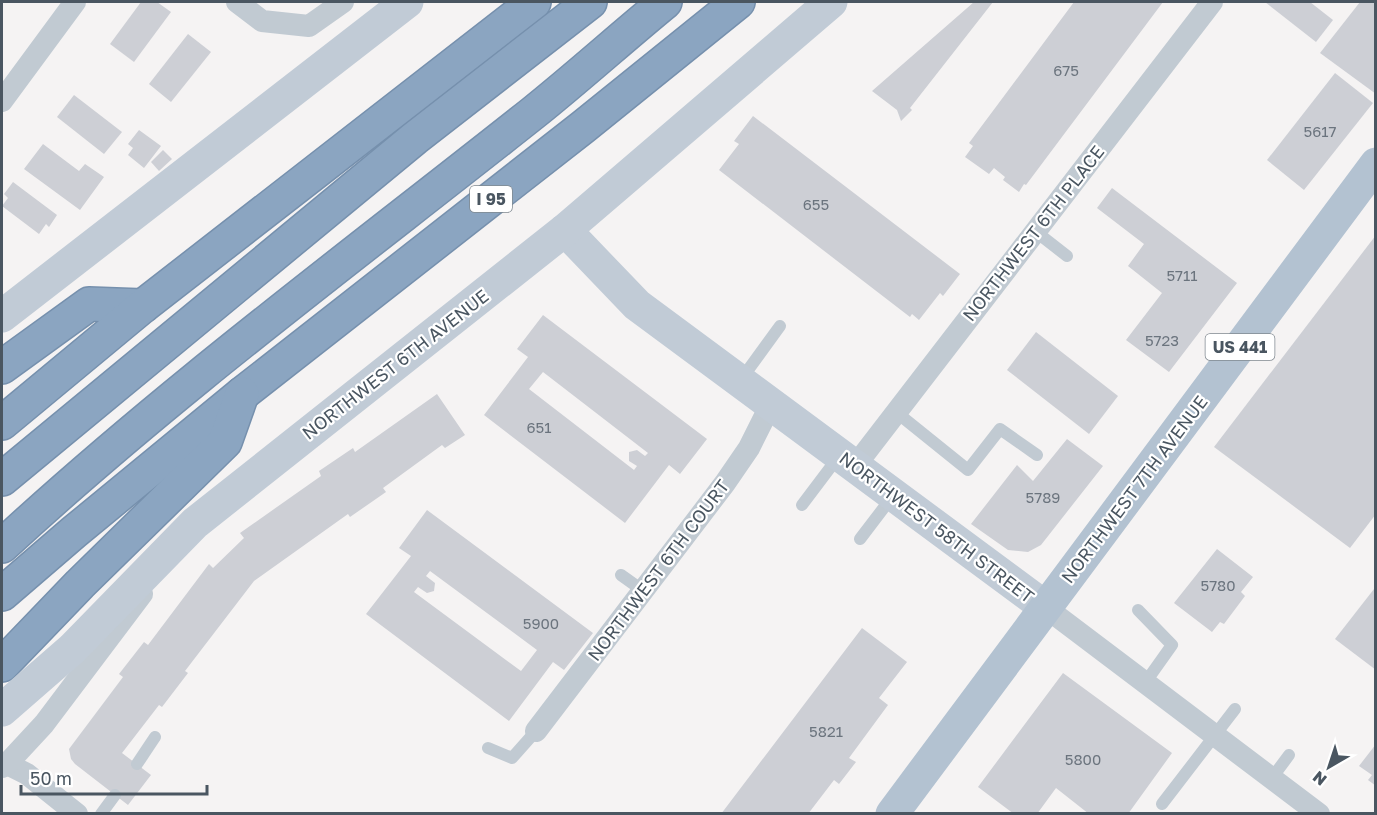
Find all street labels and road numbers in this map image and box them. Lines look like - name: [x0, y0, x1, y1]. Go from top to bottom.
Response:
- street label: NORTHWEST 6TH PLACE: [958, 141, 1108, 325]
- road number: I 95: [470, 186, 512, 212]
- street label: NORTHWEST 6TH AVENUE: [297, 284, 493, 444]
- road number: US 441: [1206, 334, 1274, 360]
- street label: NORTHWEST 7TH AVENUE: [1056, 391, 1212, 587]
- street label: NORTHWEST 58TH STREET: [835, 447, 1039, 607]
- street label: NORTHWEST 6TH COURT: [583, 475, 733, 665]

